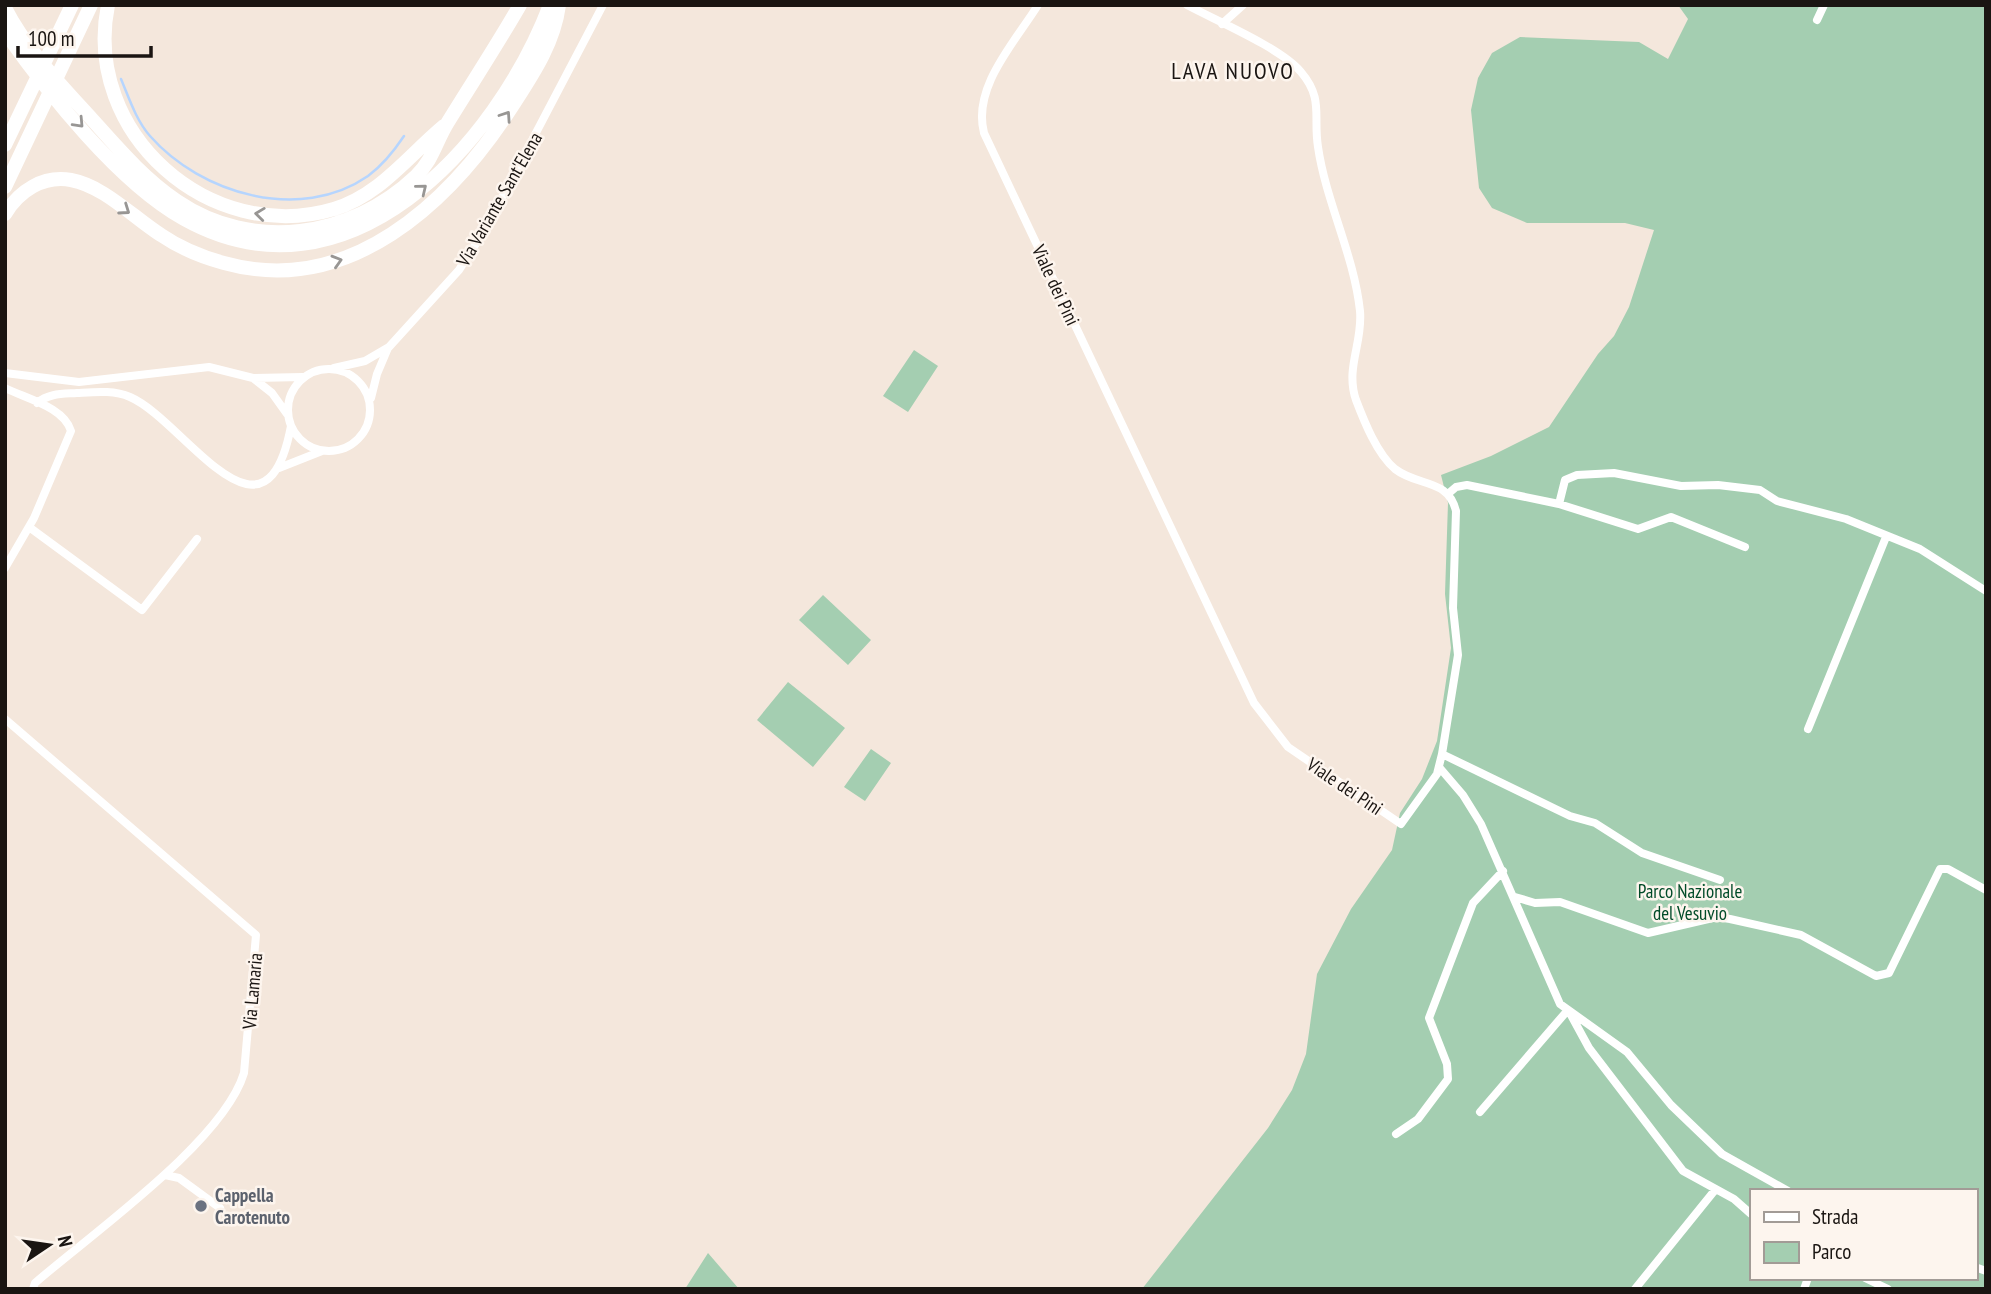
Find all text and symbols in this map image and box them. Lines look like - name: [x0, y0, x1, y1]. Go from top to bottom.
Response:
- scale bar: [18, 14, 150, 58]
- text: 100 m: [28, 25, 74, 52]
- district label: LAVA NUOVO: [1171, 56, 1295, 85]
- one-way arrow: [498, 111, 510, 124]
- one-way arrow: [71, 115, 83, 128]
- street label: Via Variante Sant'Elena: [450, 128, 547, 271]
- one-way arrow: [414, 184, 426, 197]
- one-way arrow: [117, 202, 130, 214]
- one-way arrow: [254, 207, 266, 222]
- street label: Viale dei Pini: [1026, 240, 1085, 329]
- one-way arrow: [330, 254, 342, 269]
- street label: Viale dei Pini: [1302, 751, 1387, 820]
- park label: Parco Nazionale del Vesuvio: [1638, 879, 1743, 925]
- street label: Via Lamaria: [237, 952, 267, 1031]
- place label: Cappella Carotenuto: [215, 1183, 290, 1229]
- legend: [1750, 1189, 1977, 1280]
- marker: Cappella Carotenuto: [193, 1198, 209, 1214]
- text: Strada: [1812, 1203, 1858, 1230]
- north arrow: [14, 1210, 84, 1280]
- text: N: [53, 1233, 78, 1249]
- text: Parco: [1812, 1238, 1851, 1265]

